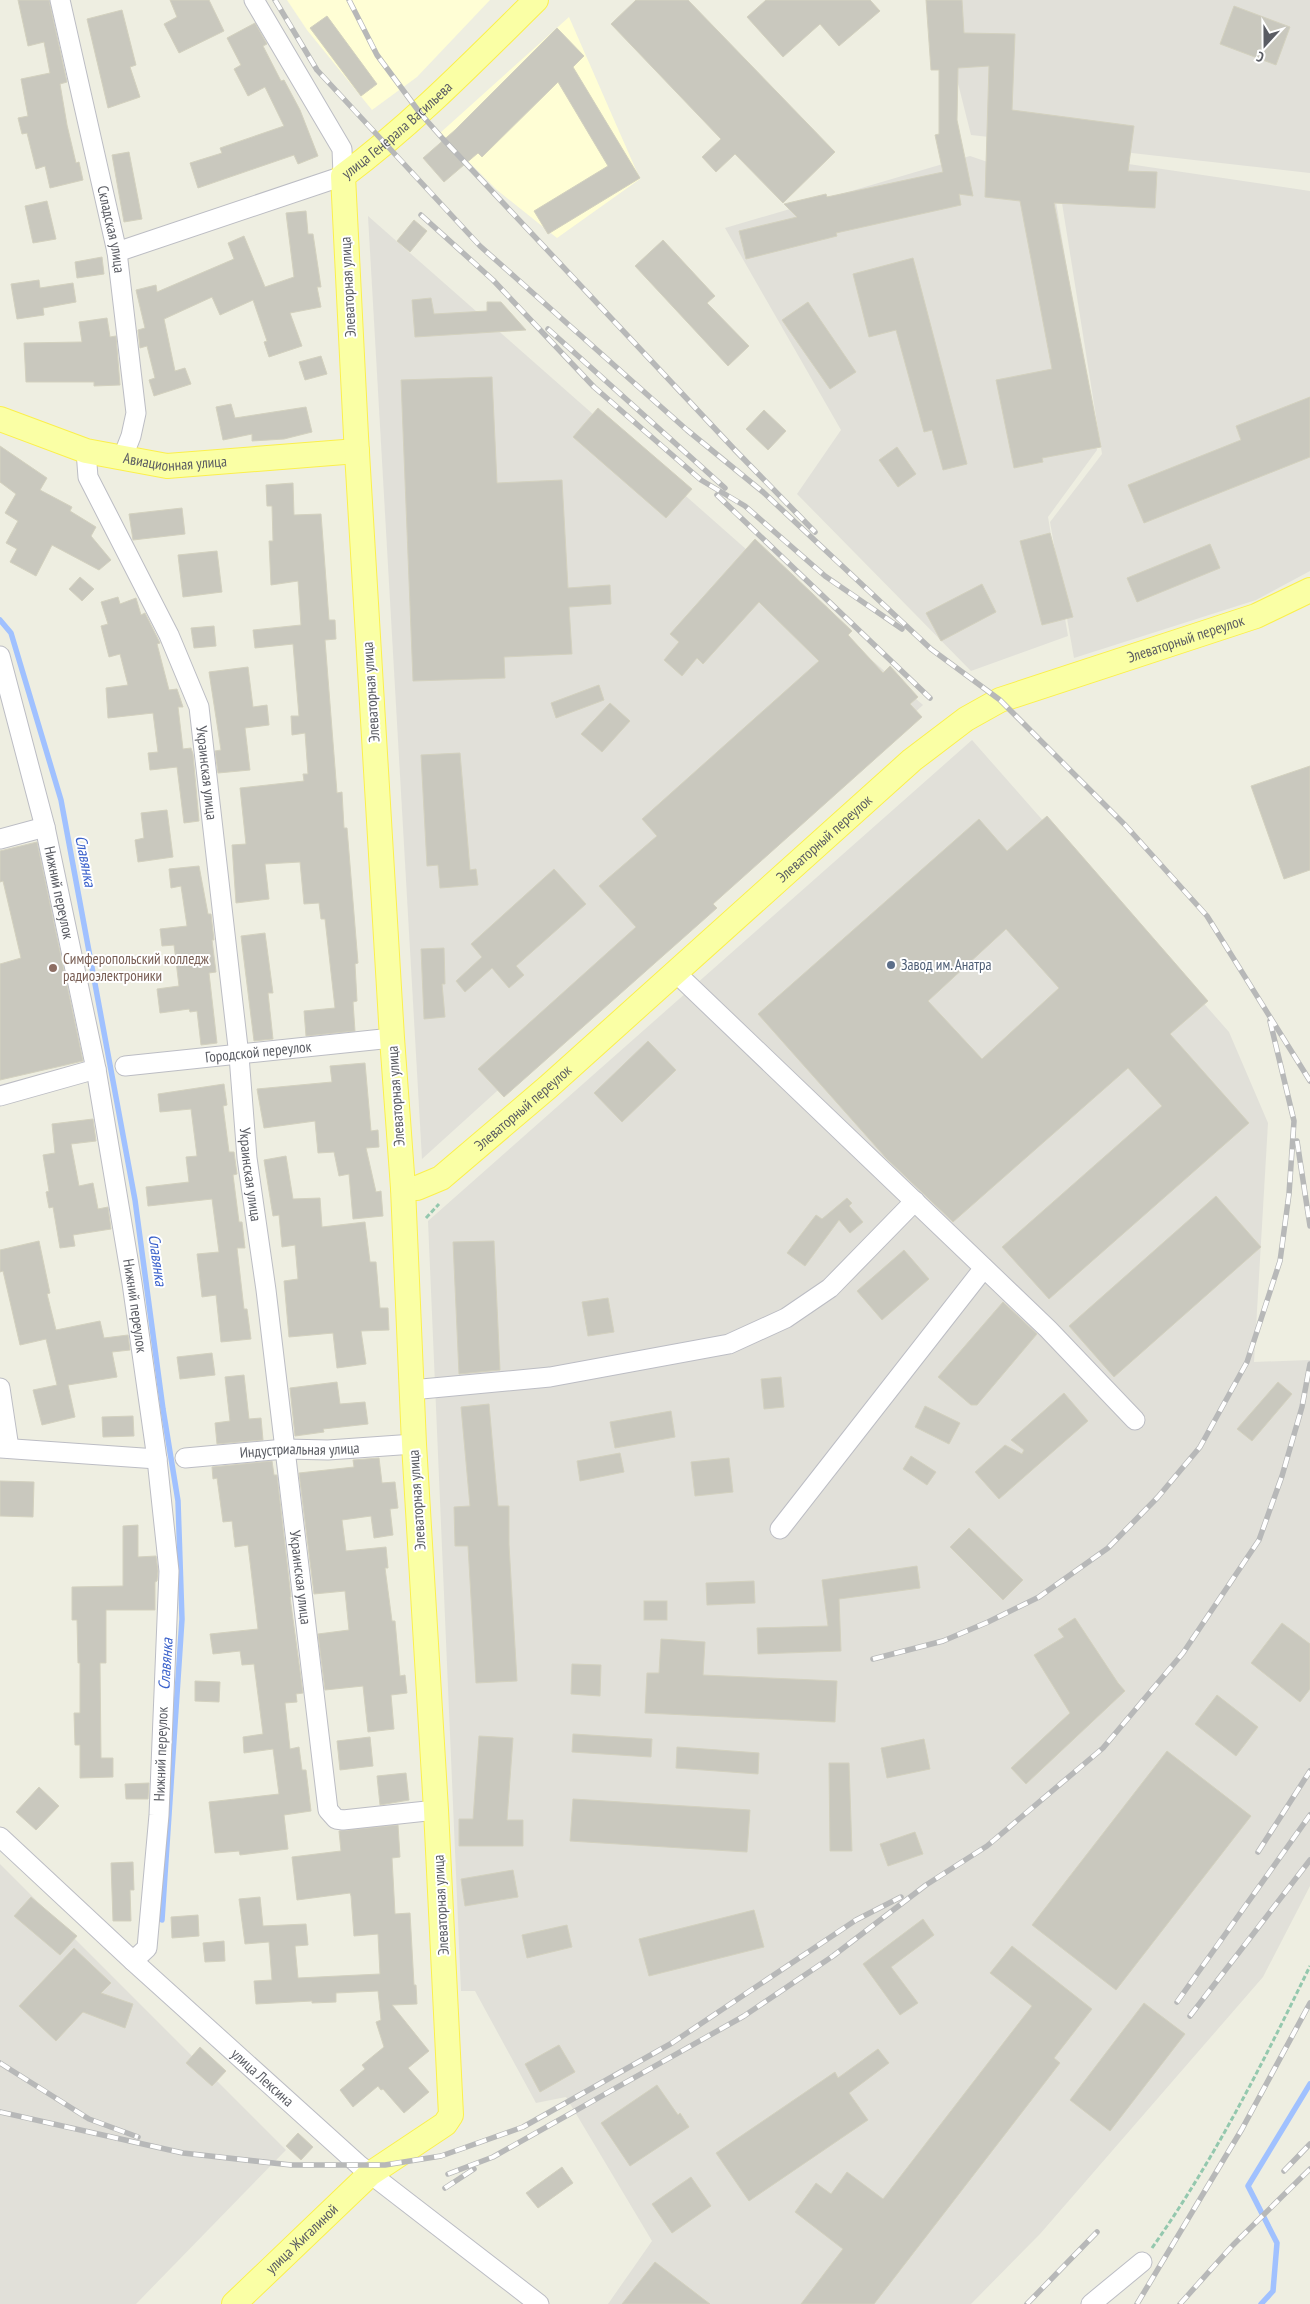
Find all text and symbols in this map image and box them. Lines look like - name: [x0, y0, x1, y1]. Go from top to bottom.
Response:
- north arrow: [1240, 20, 1290, 70]
- text: С: [1254, 47, 1267, 67]
- street label: улица Генерала Васильева: [338, 77, 456, 183]
- street label: Складская улица: [93, 184, 129, 274]
- street label: Элеваторная улица: [335, 236, 360, 338]
- street label: Авиационная улица: [122, 448, 228, 475]
- street label: Элеваторный переулок: [1125, 610, 1247, 667]
- street label: Элеваторная улица: [358, 641, 383, 743]
- street label: Украинская улица: [192, 725, 222, 821]
- street label: Элеваторный переулок: [772, 790, 876, 886]
- water label: Славянка: [71, 834, 101, 890]
- street label: Нижний переулок: [40, 844, 78, 941]
- place label: Симферопольский колледж радиоэлектроники: [63, 949, 210, 985]
- place label: Завод им. Анатра: [901, 955, 992, 974]
- marker: Завод им. Анатра: [885, 959, 897, 971]
- marker: Симферопольский колледж радиоэлектроники: [47, 962, 59, 974]
- street label: Городской переулок: [204, 1037, 312, 1067]
- street label: Элеваторная улица: [383, 1045, 408, 1147]
- street label: Элеваторный переулок: [470, 1060, 575, 1154]
- street label: Украинская улица: [236, 1127, 266, 1223]
- water label: Славянка: [144, 1233, 172, 1289]
- street label: Нижний переулок: [119, 1257, 152, 1354]
- street label: Индустриальная улица: [239, 1438, 360, 1462]
- street label: Элеваторная улица: [404, 1449, 429, 1551]
- street label: Украинская улица: [286, 1529, 316, 1625]
- water label: Славянка: [153, 1636, 177, 1691]
- street label: Нижний переулок: [149, 1706, 172, 1802]
- street label: Элеваторная улица: [428, 1854, 453, 1956]
- street label: улица Лексина: [227, 2044, 298, 2110]
- street label: улица Жигалиной: [261, 2200, 342, 2278]

